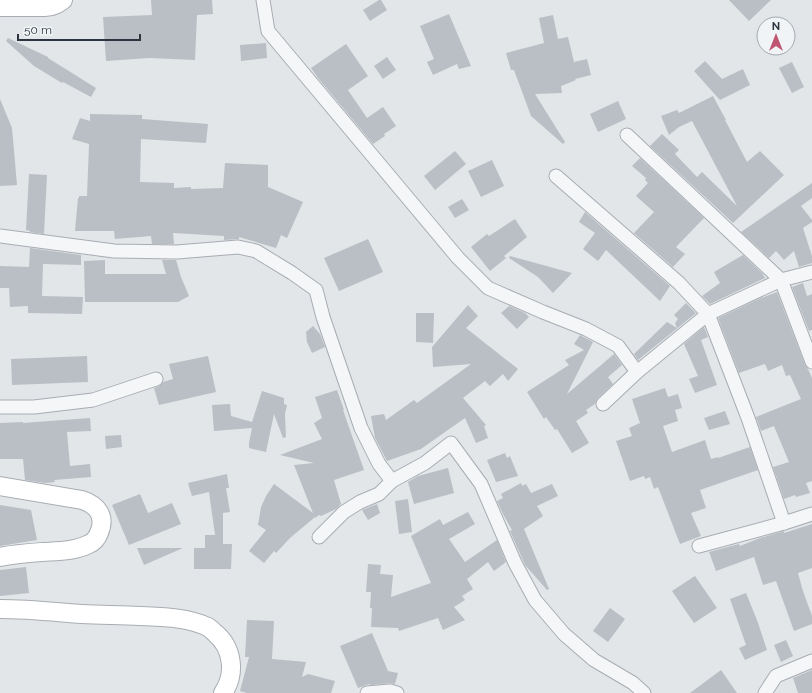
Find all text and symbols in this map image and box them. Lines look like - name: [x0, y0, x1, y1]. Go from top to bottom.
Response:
- scale bar: [18, 16, 140, 42]
- north arrow: [756, 16, 796, 56]
- text: N: [772, 20, 780, 33]
- text: 50 m: [24, 23, 52, 37]

